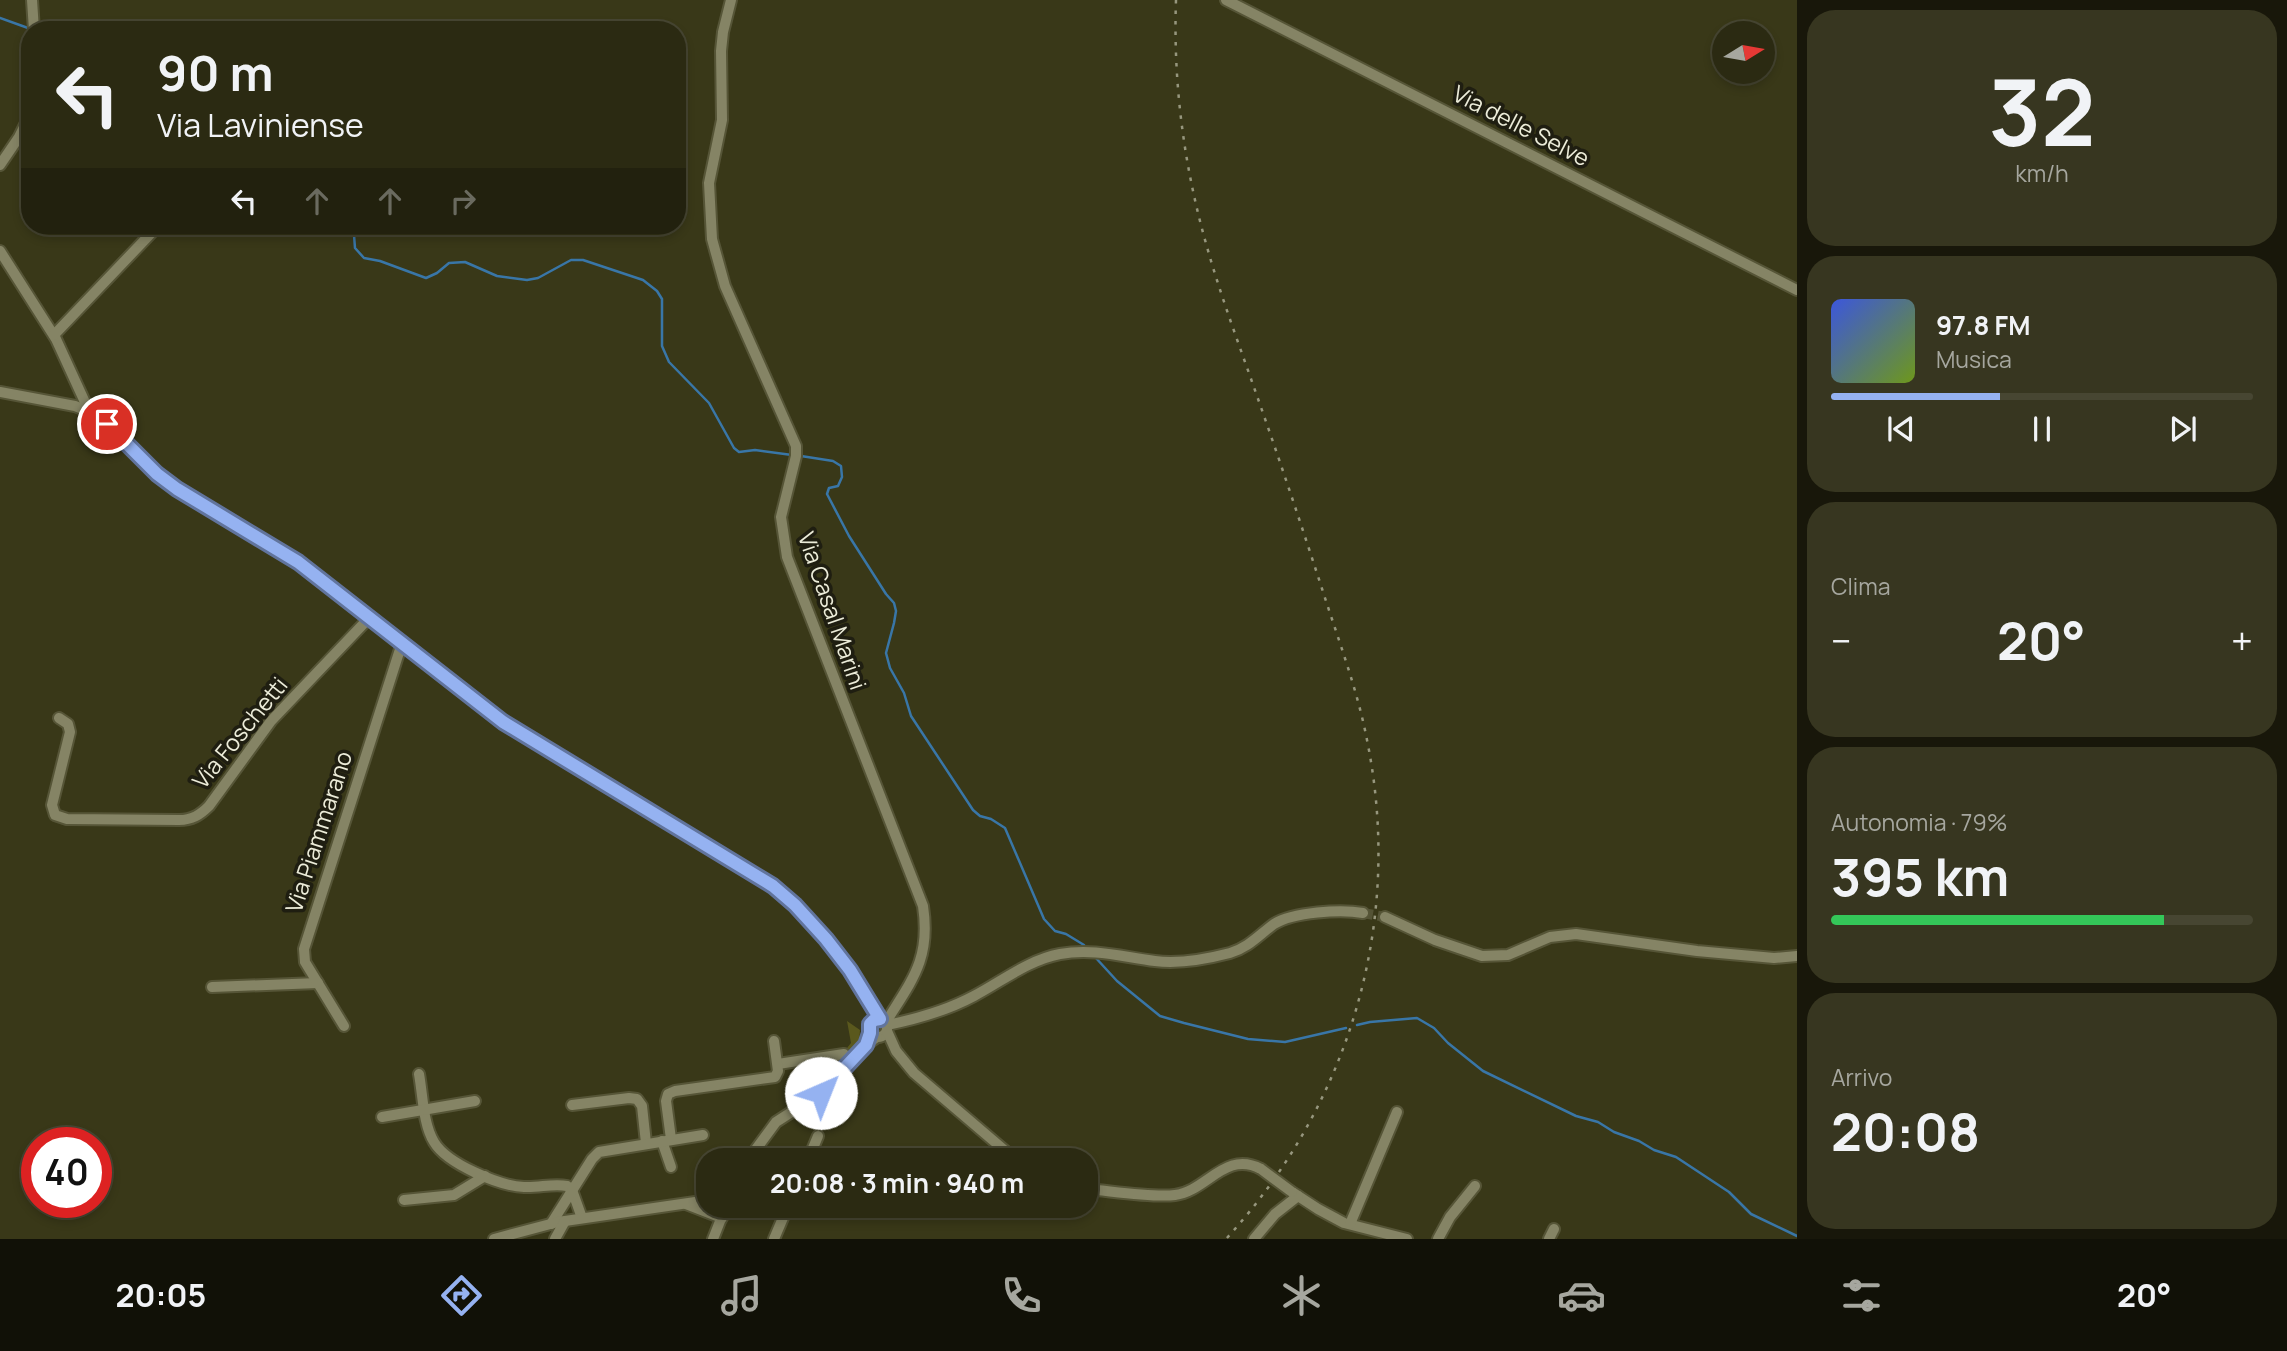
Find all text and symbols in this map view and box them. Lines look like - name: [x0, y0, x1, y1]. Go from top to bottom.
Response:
- north arrow: [1712, 21, 1774, 84]
- map controls: [1712, 21, 1775, 84]
- text: 90 m: [157, 39, 274, 106]
- icon: left: [42, 49, 133, 140]
- text: 32: [1988, 49, 2096, 173]
- street label: Via delle Selve: [1448, 77, 1595, 173]
- text: Via Laviniense: [157, 103, 364, 147]
- text: km/h: [2015, 157, 2069, 189]
- icon: left: [225, 182, 263, 220]
- icon: ahead: [298, 182, 336, 220]
- icon: ahead: [371, 182, 409, 220]
- icon: right: [444, 182, 482, 220]
- text: 97.8 FM: [1936, 307, 2030, 343]
- text: Musica: [1936, 343, 2012, 375]
- pin: [77, 394, 137, 454]
- icon: arrive: [88, 405, 126, 443]
- icon: previous: [1882, 410, 1920, 448]
- icon: pause: [2023, 410, 2061, 448]
- icon: next: [2164, 410, 2202, 448]
- street label: Via Casal Marini: [791, 527, 875, 694]
- text: Clima: [1831, 570, 1890, 602]
- text: 20°: [1997, 605, 2086, 676]
- text: −: [1831, 614, 1852, 666]
- text: +: [2231, 614, 2253, 666]
- street label: Via Foschetti: [184, 670, 294, 795]
- street label: Via Piammarano: [277, 747, 359, 916]
- text: Autonomia · 79%: [1831, 806, 2007, 838]
- text: 395 km: [1831, 841, 2009, 912]
- position arrow: [784, 1056, 858, 1130]
- text: Arrivo: [1831, 1061, 1892, 1093]
- text: 20:08: [1831, 1096, 1980, 1167]
- speed limit sign: 40: [21, 1127, 112, 1218]
- text: 20:08 · 3 min · 940 m: [770, 1165, 1024, 1201]
- icon: directions: [437, 1271, 486, 1320]
- icon: music: [717, 1271, 766, 1320]
- icon: phone: [997, 1271, 1046, 1320]
- icon: climate: [1277, 1271, 1326, 1320]
- icon: car: [1557, 1271, 1606, 1320]
- icon: filters: [1837, 1271, 1886, 1320]
- text: 20:05: [115, 1273, 206, 1317]
- text: 20°: [2117, 1273, 2171, 1317]

